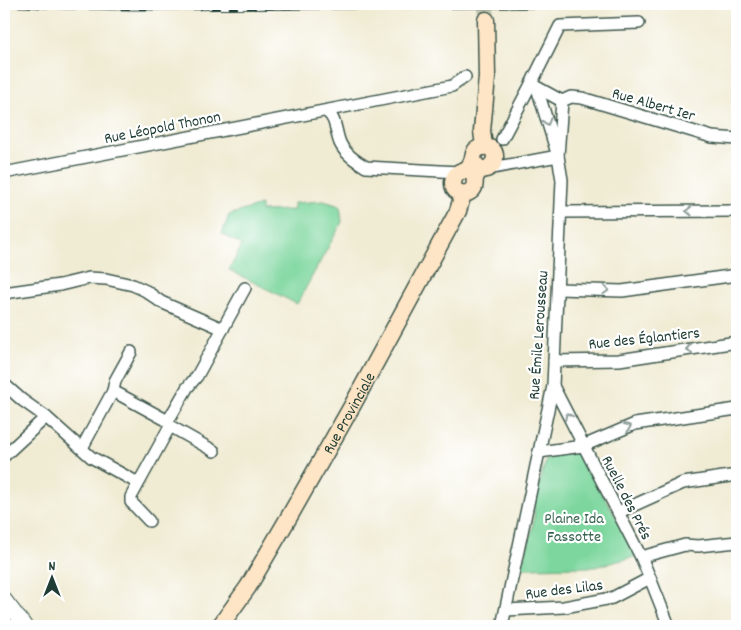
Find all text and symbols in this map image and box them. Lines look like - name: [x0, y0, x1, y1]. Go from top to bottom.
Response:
- street label: Rue Albert Ier: [609, 83, 698, 128]
- street label: Rue Léopold Thonon: [102, 106, 223, 151]
- one-way arrow: [542, 117, 552, 126]
- one-way arrow: [684, 206, 692, 216]
- street label: Rue Émile Lerousseau: [524, 270, 555, 401]
- one-way arrow: [603, 285, 611, 295]
- street label: Rue des Églantiers: [587, 322, 701, 357]
- one-way arrow: [685, 343, 693, 354]
- street label: Rue Provinciale: [318, 369, 382, 459]
- one-way arrow: [564, 412, 574, 421]
- one-way arrow: [623, 422, 632, 433]
- street label: Ruelle des Prés: [595, 452, 657, 544]
- park label: Plaine Ida Fassotte: [544, 508, 604, 549]
- north arrow: [28, 552, 78, 602]
- text: N: [49, 557, 56, 577]
- street label: Rue des Lilas: [524, 574, 605, 607]

